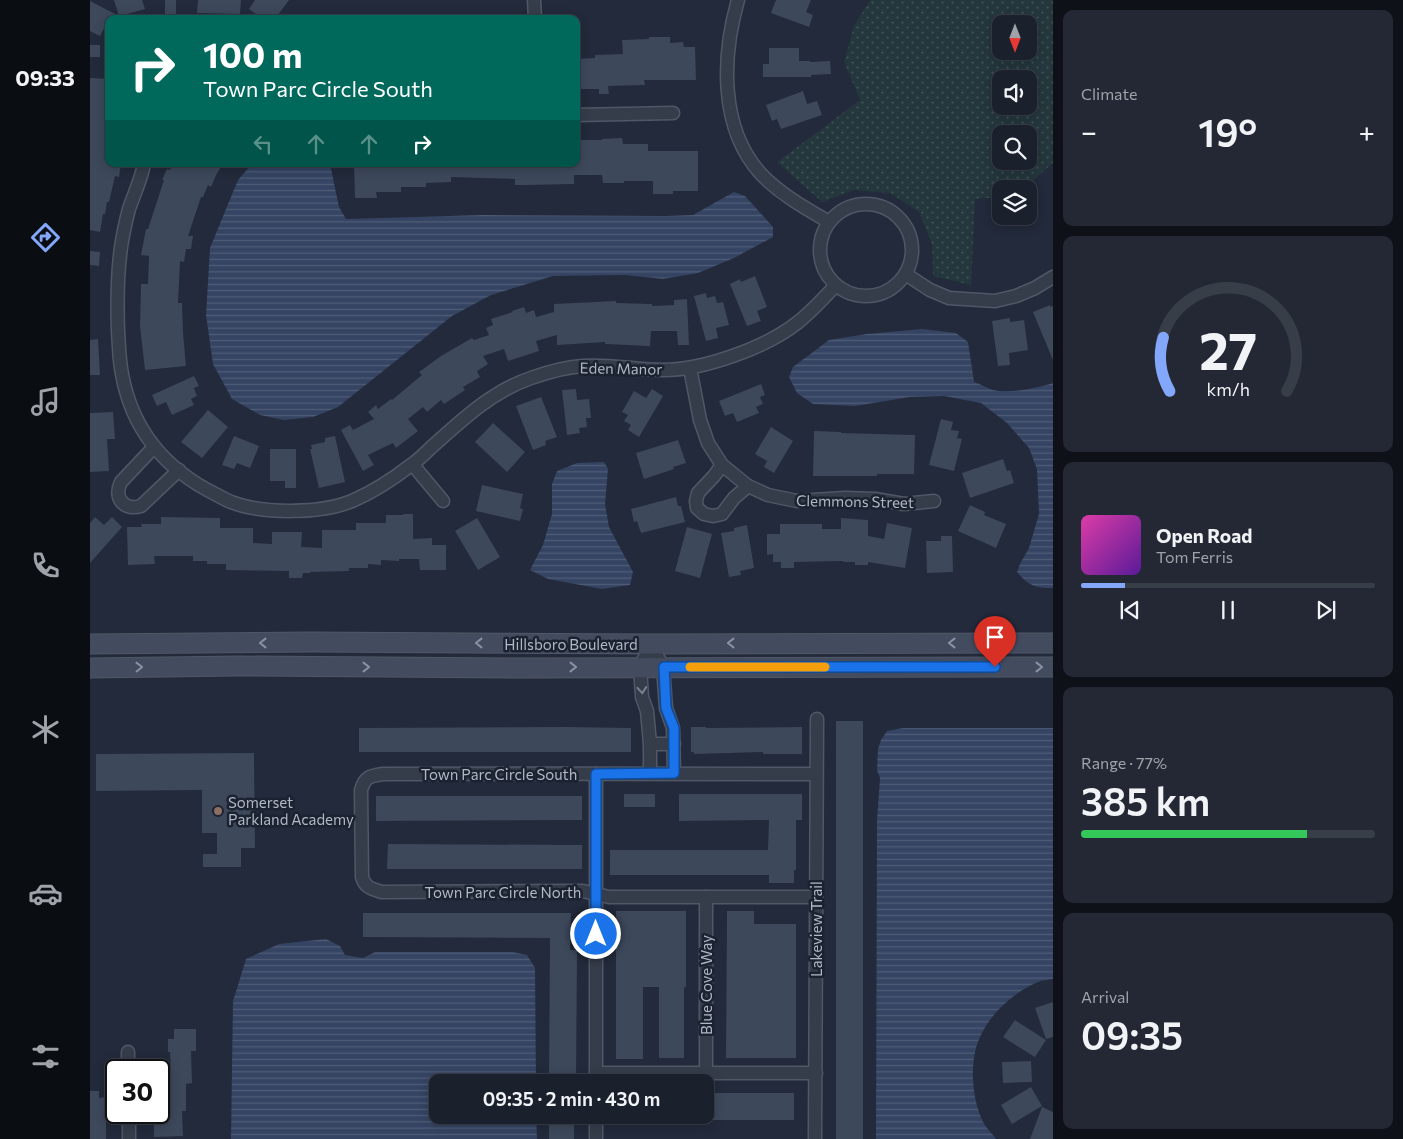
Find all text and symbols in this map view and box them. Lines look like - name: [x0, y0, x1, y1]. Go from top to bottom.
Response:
- north arrow: [992, 15, 1038, 60]
- map controls: [992, 15, 1037, 225]
- text: 100 m: [203, 32, 303, 75]
- icon: right: [120, 35, 185, 100]
- text: 09:33: [15, 64, 75, 91]
- button: sound: [992, 70, 1037, 115]
- text: Town Parc Circle South: [203, 75, 433, 102]
- text: Climate: [1081, 84, 1137, 103]
- text: 19°: [1198, 108, 1257, 155]
- text: −: [1081, 114, 1097, 148]
- text: +: [1359, 114, 1375, 148]
- button: search: [992, 125, 1037, 170]
- icon: left: [249, 130, 277, 158]
- icon: ahead: [302, 130, 330, 158]
- icon: ahead: [355, 130, 383, 158]
- icon: right: [408, 130, 436, 158]
- button: layers: [992, 180, 1037, 225]
- icon: directions: [28, 220, 63, 255]
- text: 27: [1199, 317, 1257, 381]
- street label: Eden Manor: [580, 358, 662, 378]
- text: km/h: [1206, 378, 1250, 400]
- icon: music: [28, 384, 63, 419]
- street label: Clemmons Street: [796, 491, 914, 511]
- text: Open Road: [1156, 524, 1252, 547]
- text: Tom Ferris: [1156, 547, 1233, 566]
- icon: phone: [28, 548, 63, 583]
- icon: previous: [1116, 596, 1144, 624]
- icon: pause: [1214, 596, 1242, 624]
- icon: next: [1312, 596, 1340, 624]
- pin: [974, 616, 1016, 667]
- icon: arrive: [981, 623, 1009, 651]
- street label: Hillsboro Boulevard: [504, 635, 638, 653]
- one-way arrow: [258, 638, 266, 648]
- one-way arrow: [475, 638, 482, 648]
- one-way arrow: [727, 638, 735, 648]
- one-way arrow: [948, 638, 956, 648]
- one-way arrow: [135, 662, 143, 673]
- one-way arrow: [363, 662, 371, 672]
- one-way arrow: [569, 662, 577, 673]
- one-way arrow: [1036, 662, 1043, 672]
- one-way arrow: [636, 687, 647, 695]
- icon: climate: [28, 712, 63, 747]
- text: Range · 77%: [1081, 753, 1167, 772]
- street label: Town Parc Circle South: [421, 765, 577, 783]
- text: 385 km: [1081, 777, 1210, 824]
- place label: Somerset Parkland Academy: [228, 793, 354, 828]
- marker: Somerset Parkland Academy: [212, 805, 224, 817]
- icon: car: [28, 876, 63, 911]
- street label: Lakeview Trail: [807, 881, 825, 977]
- street label: Town Parc Circle North: [425, 883, 581, 901]
- position arrow: [569, 907, 621, 959]
- street label: Blue Cove Way: [697, 935, 715, 1035]
- text: Arrival: [1081, 987, 1129, 1006]
- text: 09:35: [1081, 1011, 1183, 1058]
- icon: filters: [28, 1039, 63, 1074]
- speed limit sign: 30: [105, 1059, 170, 1124]
- text: 09:35 · 2 min · 430 m: [483, 1087, 660, 1110]

